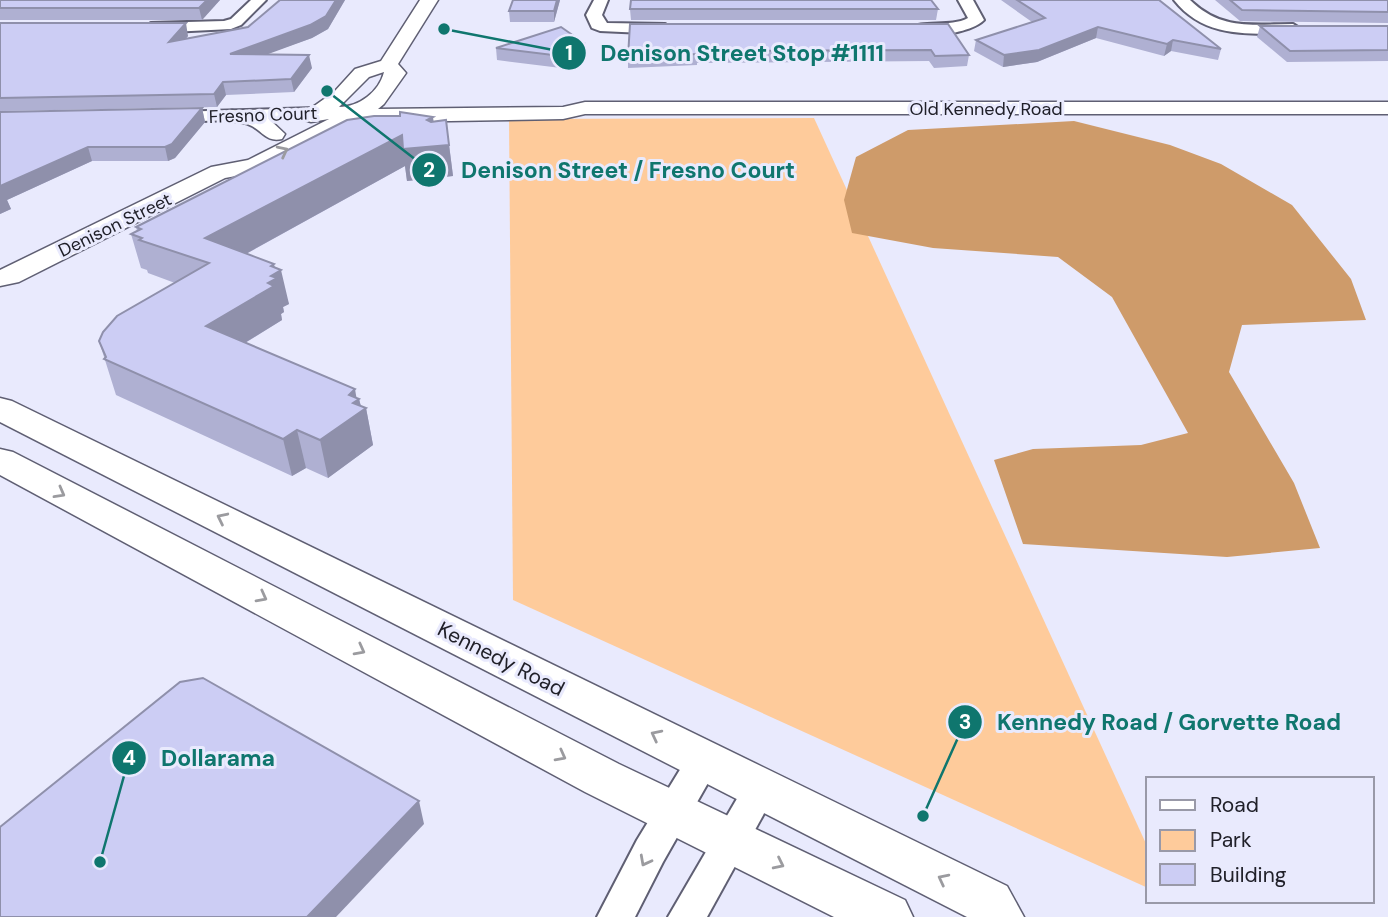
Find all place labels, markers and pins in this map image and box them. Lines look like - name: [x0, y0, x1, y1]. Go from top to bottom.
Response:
- callout: Denison Street Stop #1111: [552, 31, 898, 75]
- callout: Denison Street / Fresno Court: [412, 148, 809, 192]
- callout: Kennedy Road / Gorvette Road: [948, 700, 1355, 744]
- callout: Dollarama: [112, 736, 289, 780]

